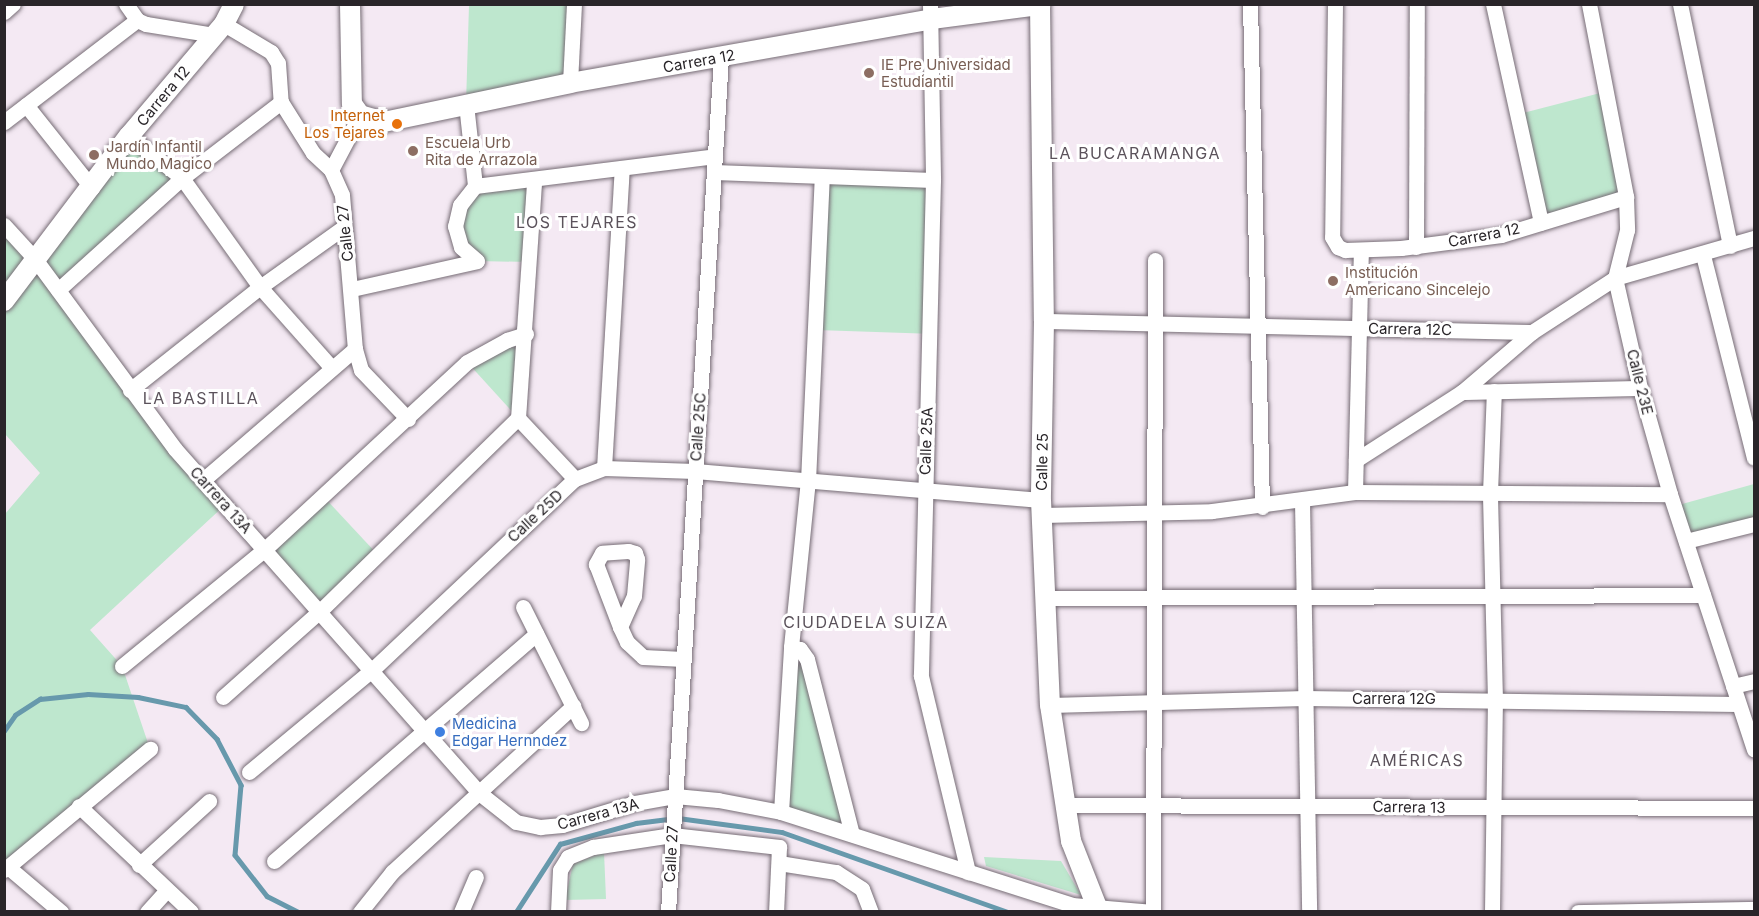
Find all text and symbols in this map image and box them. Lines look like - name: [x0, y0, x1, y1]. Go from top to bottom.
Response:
- street label: Carrera 12: [662, 46, 736, 76]
- place label: IE Pre Universidad Estudiantil: [881, 55, 1011, 90]
- street label: Carrera 12: [133, 62, 193, 130]
- marker: IE Pre Universidad Estudiantil: [862, 66, 876, 80]
- place label: Internet Los Tejares: [304, 106, 385, 141]
- marker: Internet Los Tejares: [390, 117, 404, 131]
- place label: Escuela Urb Rita de Arrazola: [425, 133, 537, 168]
- place label: Jardín Infantil Mundo Magico: [106, 137, 212, 172]
- district label: LA BUCARAMANGA: [1049, 143, 1221, 163]
- marker: Escuela Urb Rita de Arrazola: [406, 144, 420, 158]
- marker: Jardín Infantil Mundo Magico: [87, 148, 101, 162]
- street label: Calle 27: [333, 204, 357, 262]
- district label: LOS TEJARES: [516, 212, 638, 232]
- street label: Carrera 12: [1446, 219, 1522, 251]
- place label: Institución Americano Sincelejo: [1345, 263, 1490, 298]
- marker: Institución Americano Sincelejo: [1326, 274, 1340, 288]
- street label: Carrera 12C: [1368, 319, 1452, 339]
- street label: Calle 23E: [1623, 347, 1657, 417]
- district label: LA BASTILLA: [143, 388, 259, 408]
- street label: Calle 25C: [687, 392, 709, 462]
- street label: Calle 25A: [916, 407, 936, 475]
- street label: Calle 25: [1032, 433, 1052, 491]
- street label: Carrera 13A: [186, 463, 256, 537]
- street label: Calle 25D: [504, 486, 566, 546]
- district label: CIUDADELA SUIZA: [783, 612, 949, 632]
- street label: Carrera 12G: [1352, 690, 1436, 708]
- place label: Medicina Edgar Hernndez: [452, 714, 567, 749]
- marker: Medicina Edgar Hernndez: [433, 725, 447, 739]
- district label: AMÉRICAS: [1370, 750, 1464, 770]
- street label: Carrera 13A: [555, 795, 641, 833]
- street label: Carrera 13: [1372, 797, 1446, 817]
- street label: Calle 27: [661, 825, 681, 883]

